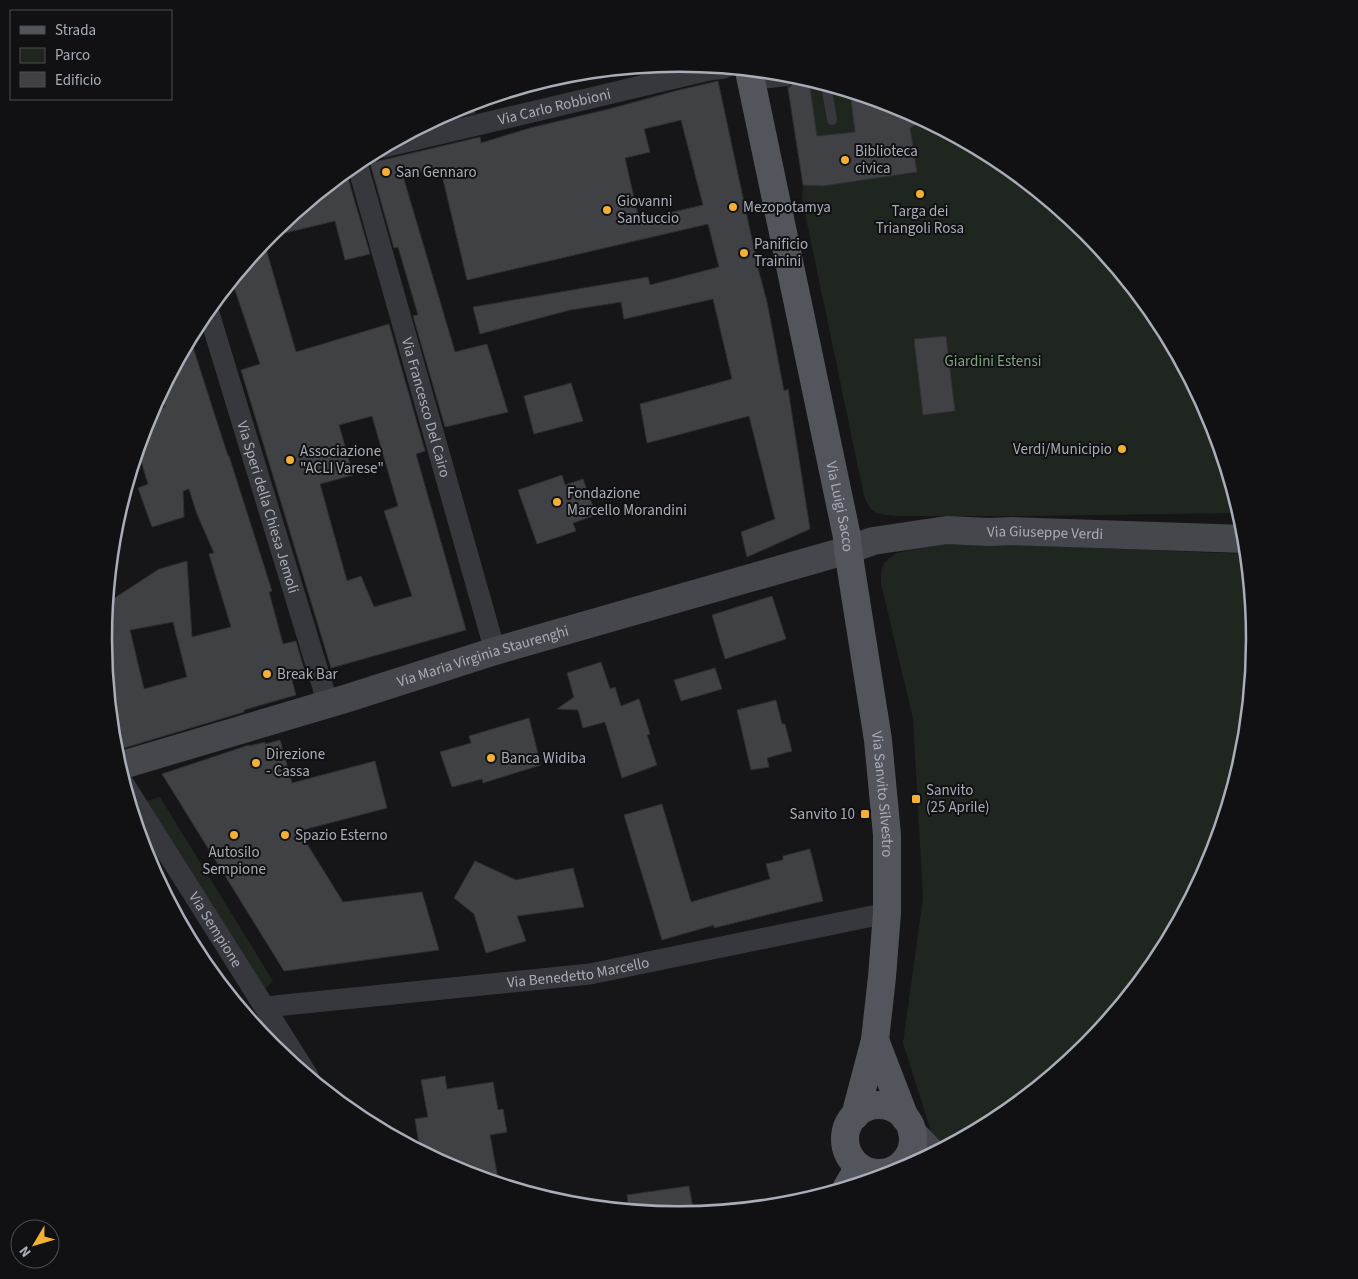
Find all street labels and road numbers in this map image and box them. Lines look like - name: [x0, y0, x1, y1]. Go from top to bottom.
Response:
- street label: Via Carlo Robbioni: [496, 83, 613, 130]
- street label: Via Francesco Del Cairo: [396, 335, 456, 480]
- street label: Via Speri della Chiesa Jemoli: [232, 418, 304, 596]
- street label: Via Luigi Sacco: [821, 459, 859, 553]
- street label: Via Giuseppe Verdi: [987, 520, 1104, 545]
- street label: Via Maria Virginia Staurenghi: [394, 620, 571, 692]
- street label: Via Sanvito Silvestro: [866, 729, 898, 857]
- street label: Via Sempione: [184, 888, 247, 971]
- street label: Via Benedetto Marcello: [506, 952, 651, 993]

